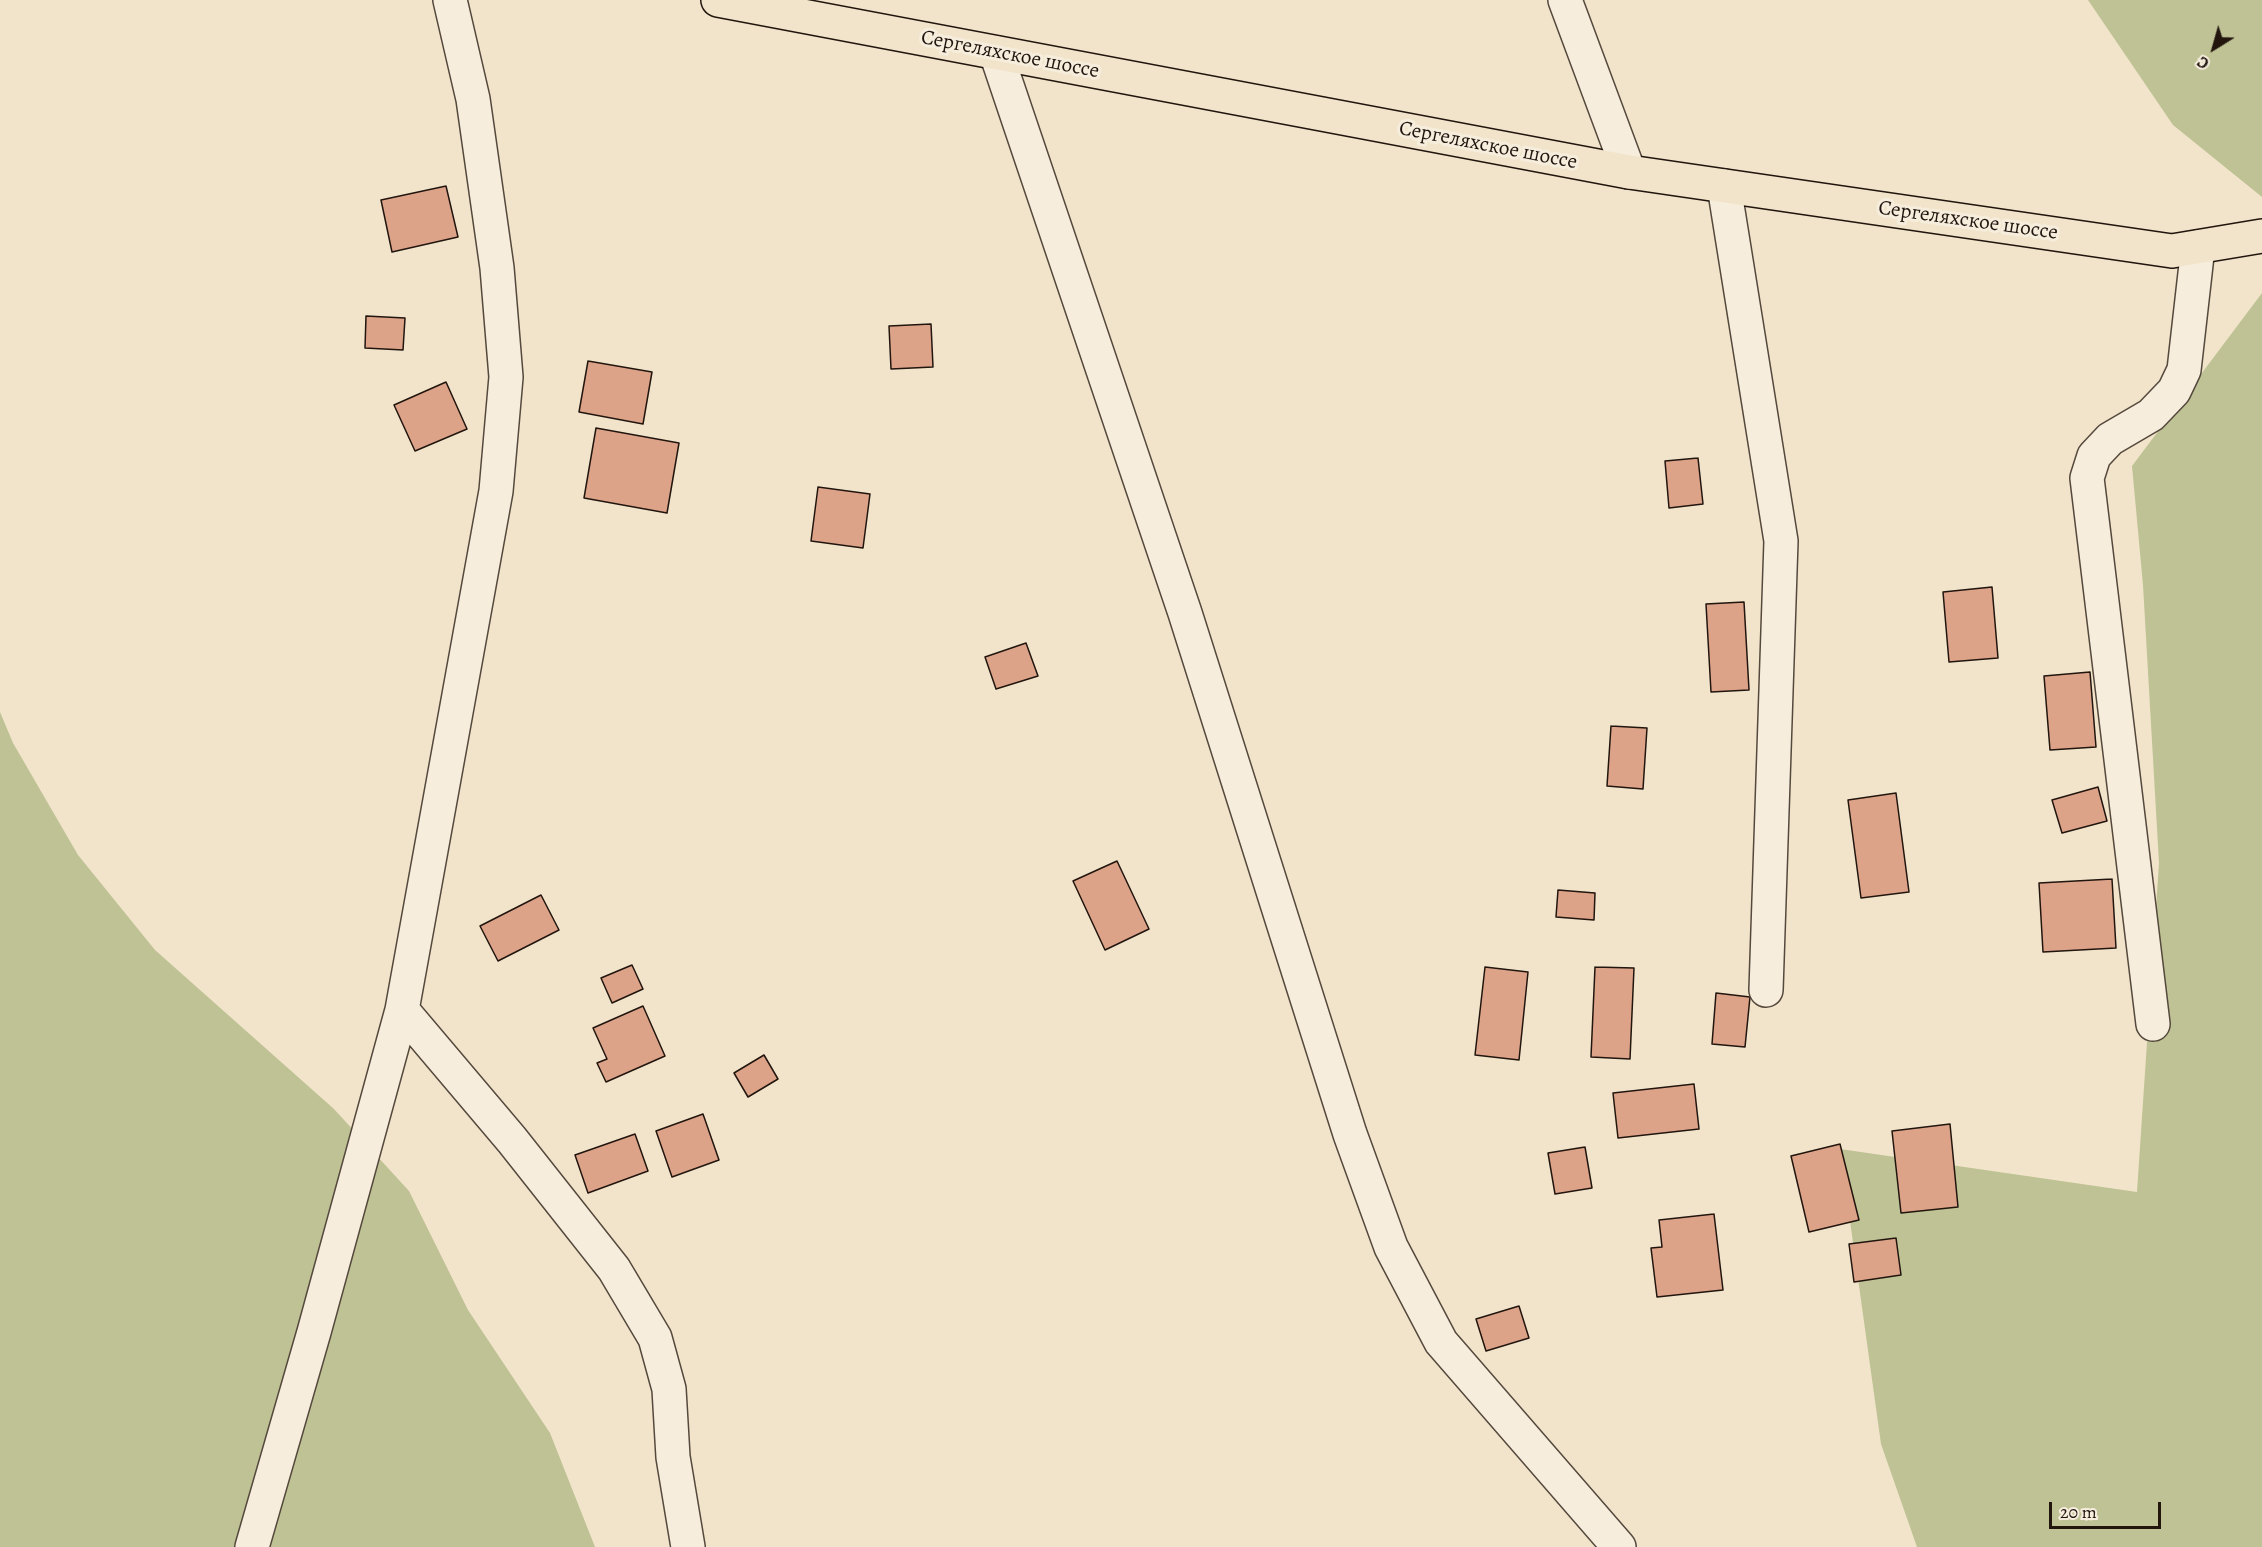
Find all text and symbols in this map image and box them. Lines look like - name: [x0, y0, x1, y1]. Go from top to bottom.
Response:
- north arrow: [2184, 18, 2244, 78]
- street label: Сергеляхское шоссе: [919, 25, 1101, 85]
- text: С: [2193, 51, 2214, 74]
- street label: Сергеляхское шоссе: [1397, 116, 1579, 176]
- street label: Сергеляхское шоссе: [1877, 196, 2059, 246]
- scale bar: [2052, 1490, 2164, 1528]
- text: 20 m: [2060, 1500, 2097, 1524]

